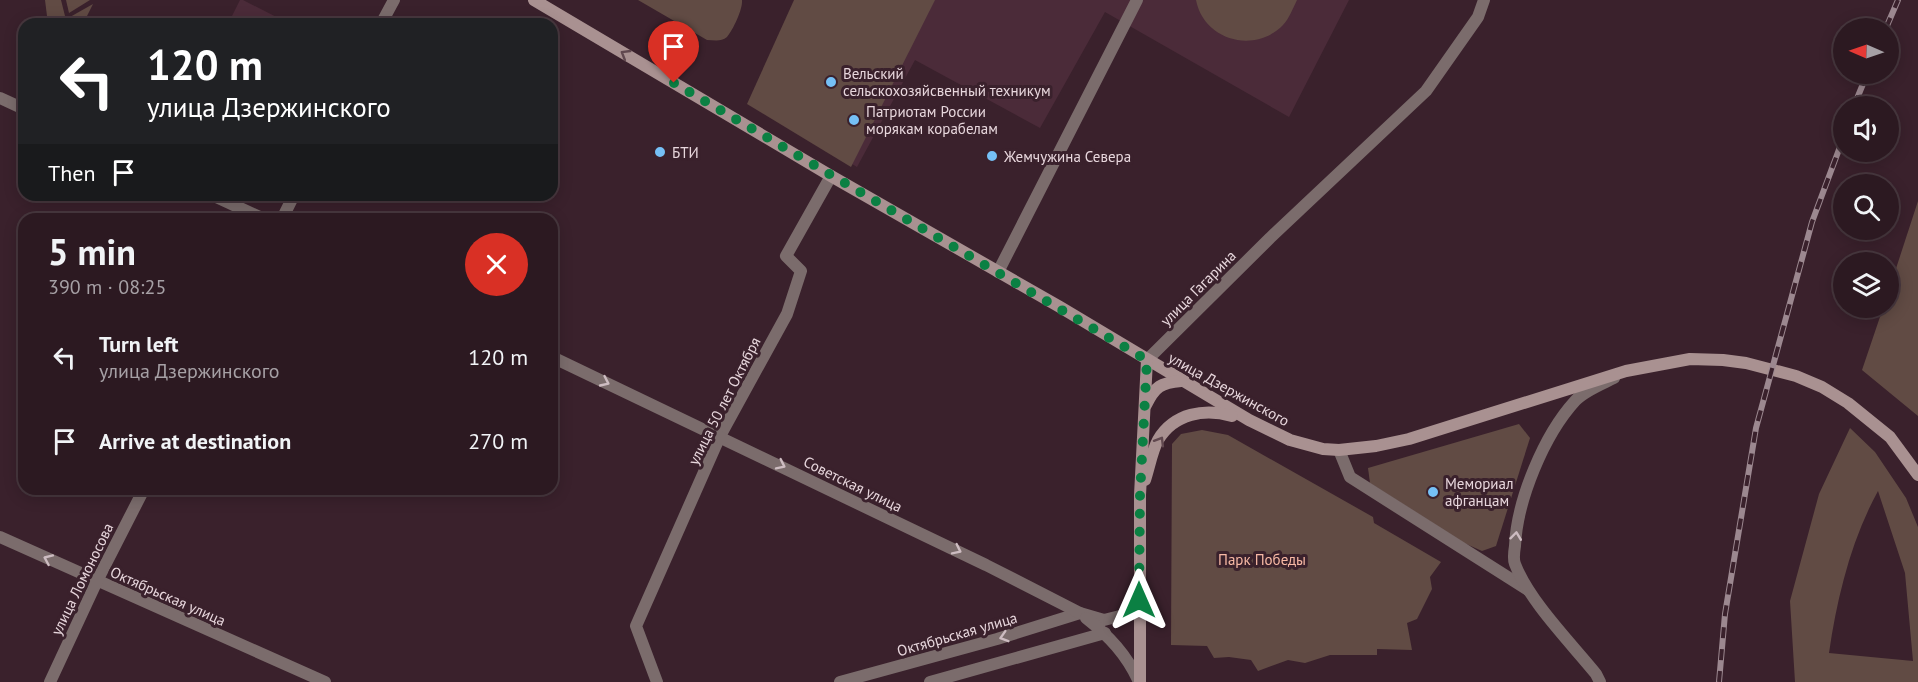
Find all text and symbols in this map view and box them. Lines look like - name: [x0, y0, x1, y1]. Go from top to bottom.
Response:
- north arrow: [1833, 18, 1899, 84]
- map controls: [1833, 18, 1899, 318]
- pin: [648, 21, 699, 83]
- icon: arrive: [657, 30, 690, 63]
- text: 120 m: [147, 37, 263, 92]
- icon: left: [48, 42, 126, 120]
- one-way arrow: [621, 50, 631, 62]
- place label: Вельский сельскохозяйсвенный техникум: [843, 64, 1051, 100]
- marker: Вельский сельскохозяйсвенный техникум: [824, 75, 838, 89]
- text: улица Дзержинского: [147, 90, 391, 124]
- button: sound: [1833, 96, 1899, 162]
- place label: Патриотам России морякам корабелам: [866, 102, 998, 138]
- marker: Патриотам России морякам корабелам: [847, 113, 861, 127]
- place label: БТИ: [672, 143, 699, 162]
- marker: БТИ: [653, 145, 667, 159]
- place label: Жемчужина Севера: [1003, 147, 1131, 166]
- marker: Жемчужина Севера: [985, 149, 999, 163]
- icon: arrive: [107, 156, 140, 189]
- text: Then: [48, 159, 95, 187]
- button: search: [1833, 174, 1899, 240]
- text: 5 min: [48, 228, 136, 275]
- button: close: [465, 233, 528, 296]
- street label: улица Гагарина: [1156, 246, 1240, 330]
- button: layers: [1833, 252, 1899, 318]
- text: 390 m · 08:25: [48, 274, 166, 300]
- text: Turn left: [99, 330, 179, 358]
- street label: улица 50 лет Октября: [684, 334, 764, 468]
- icon: left: [48, 341, 81, 374]
- text: 120 m: [468, 343, 528, 371]
- street label: улица Дзержинского: [1165, 348, 1293, 430]
- text: улица Дзержинского: [99, 358, 280, 384]
- one-way arrow: [598, 375, 609, 387]
- icon: arrive: [48, 425, 81, 458]
- text: Arrive at destination: [99, 427, 291, 455]
- text: 270 m: [468, 427, 528, 455]
- one-way arrow: [1153, 437, 1165, 447]
- street label: Советская улица: [800, 452, 906, 516]
- one-way arrow: [775, 458, 786, 470]
- place label: Мемориал афганцам: [1445, 474, 1514, 510]
- marker: Мемориал афганцам: [1426, 485, 1440, 499]
- street label: улица Ломоносова: [47, 520, 117, 638]
- one-way arrow: [1509, 532, 1522, 541]
- one-way arrow: [950, 543, 961, 555]
- park label: Парк Победы: [1218, 550, 1306, 569]
- one-way arrow: [44, 554, 55, 566]
- street label: Октябрьская улица: [107, 562, 229, 630]
- position arrow: [1107, 568, 1171, 632]
- street label: Октябрьская улица: [895, 608, 1019, 660]
- one-way arrow: [999, 630, 1010, 642]

